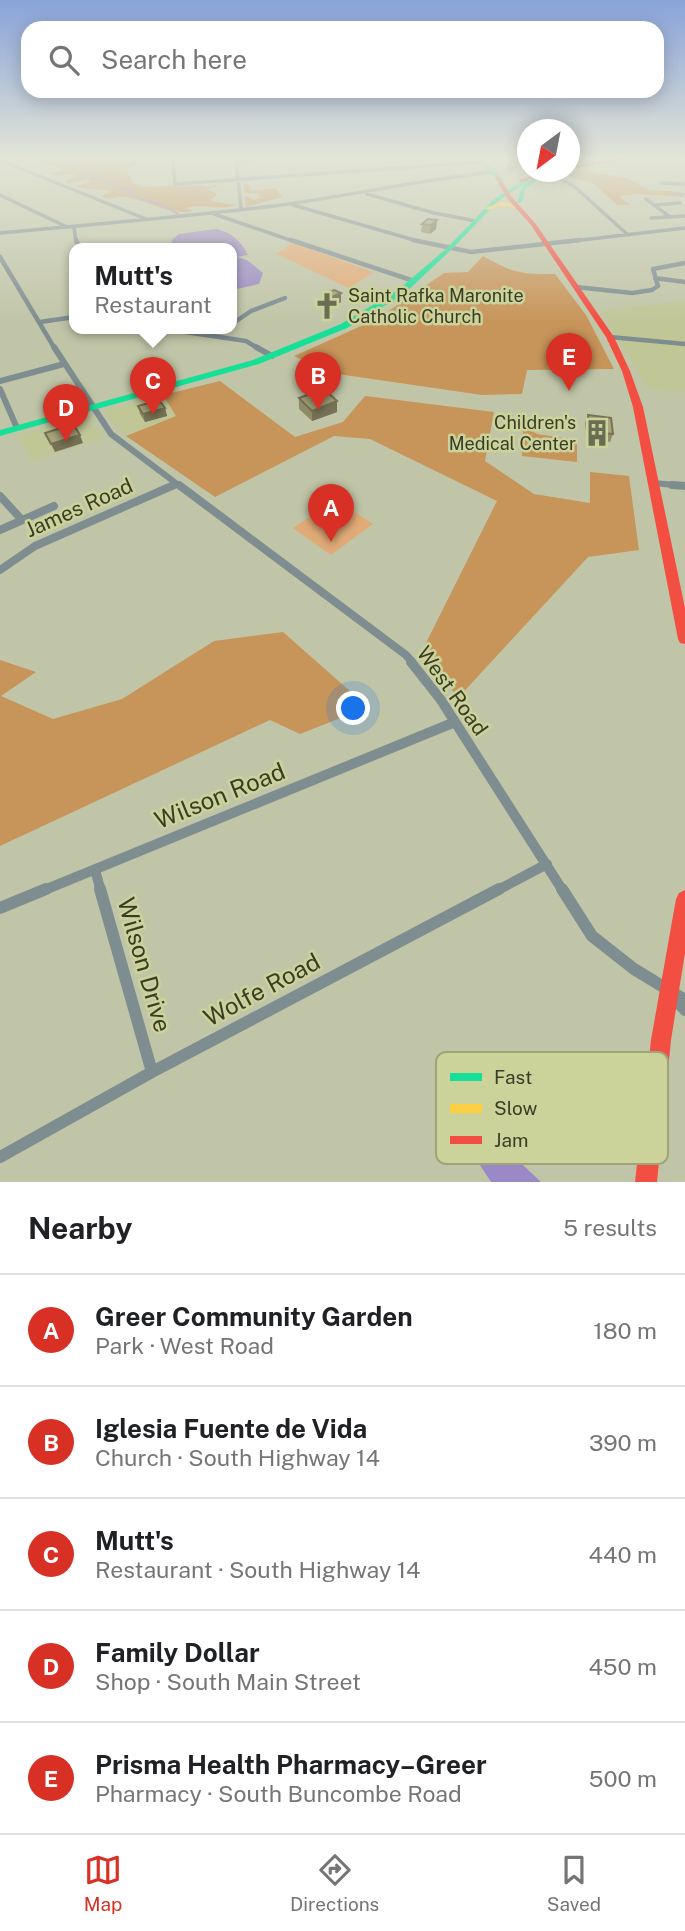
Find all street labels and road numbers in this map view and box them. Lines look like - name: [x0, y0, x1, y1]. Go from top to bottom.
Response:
- street label: James Road: [21, 473, 136, 542]
- street label: West Road: [412, 641, 493, 740]
- street label: Wilson Road: [150, 756, 289, 834]
- street label: Wilson Drive: [112, 894, 178, 1035]
- street label: Wolfe Road: [199, 947, 324, 1031]

